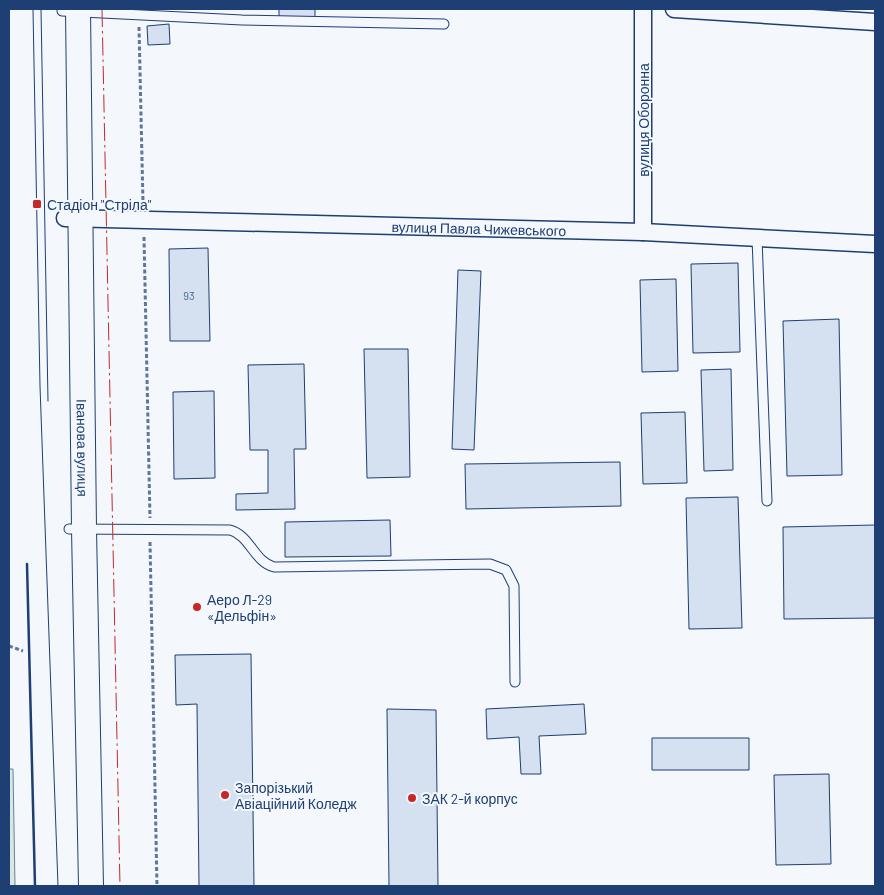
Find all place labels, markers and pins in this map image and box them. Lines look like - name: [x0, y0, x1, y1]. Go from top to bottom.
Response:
- place label: Стадіон "Стріла": [47, 196, 152, 213]
- marker: Стадіон "Стріла": [31, 198, 43, 210]
- place label: Аеро Л-29 «Дельфін»: [207, 591, 277, 624]
- marker: Аеро Л-29 «Дельфін»: [191, 601, 203, 613]
- place label: Запорізький Авіаційний Коледж: [235, 779, 357, 812]
- marker: Запорізький Авіаційний Коледж: [219, 789, 231, 801]
- place label: ЗАК 2-й корпус: [422, 790, 518, 807]
- marker: ЗАК 2-й корпус: [406, 792, 418, 804]

